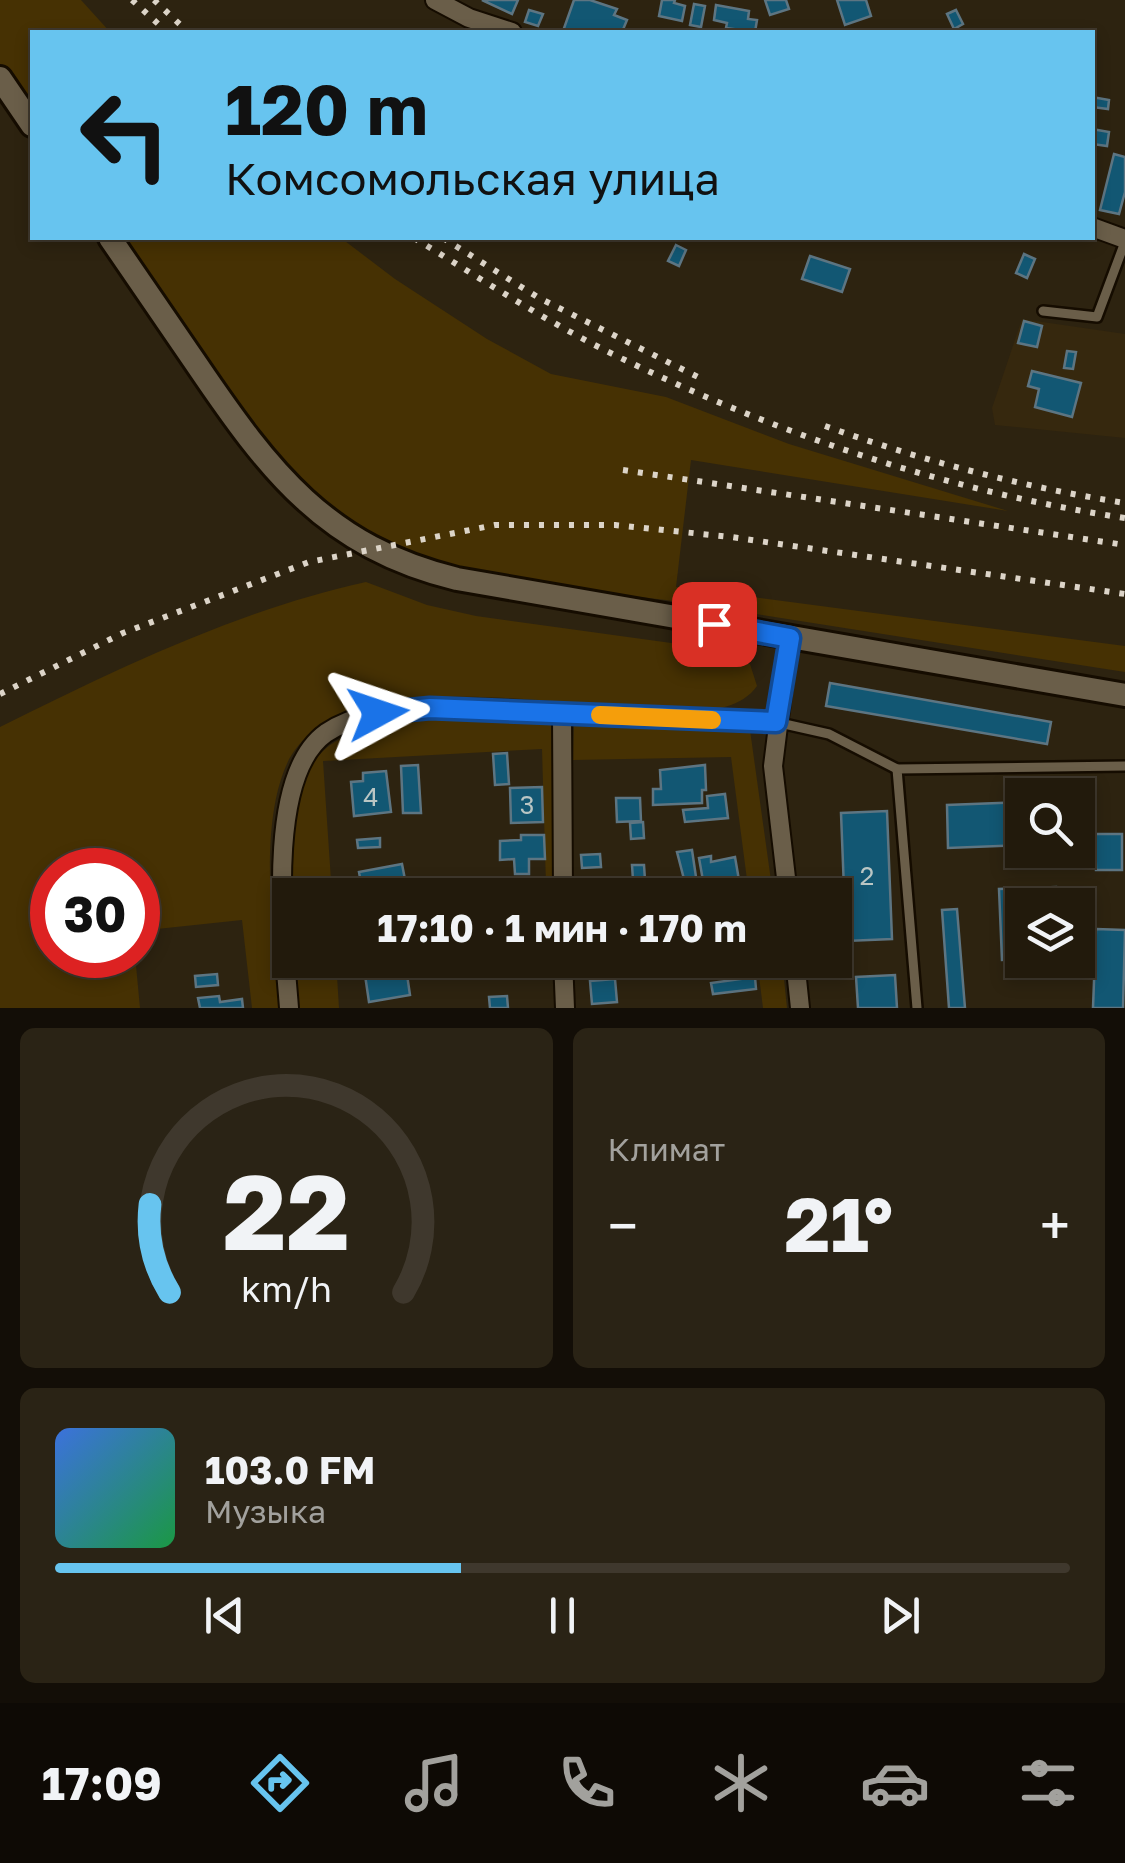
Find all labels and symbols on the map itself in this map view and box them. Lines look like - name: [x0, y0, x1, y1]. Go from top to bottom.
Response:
- pin: [672, 582, 757, 667]
- position arrow: [326, 661, 430, 765]
- house number: 4: [363, 781, 379, 812]
- house number: 3: [520, 789, 534, 820]
- speed limit sign: 30: [30, 848, 160, 978]
- house number: 2: [860, 860, 874, 891]

